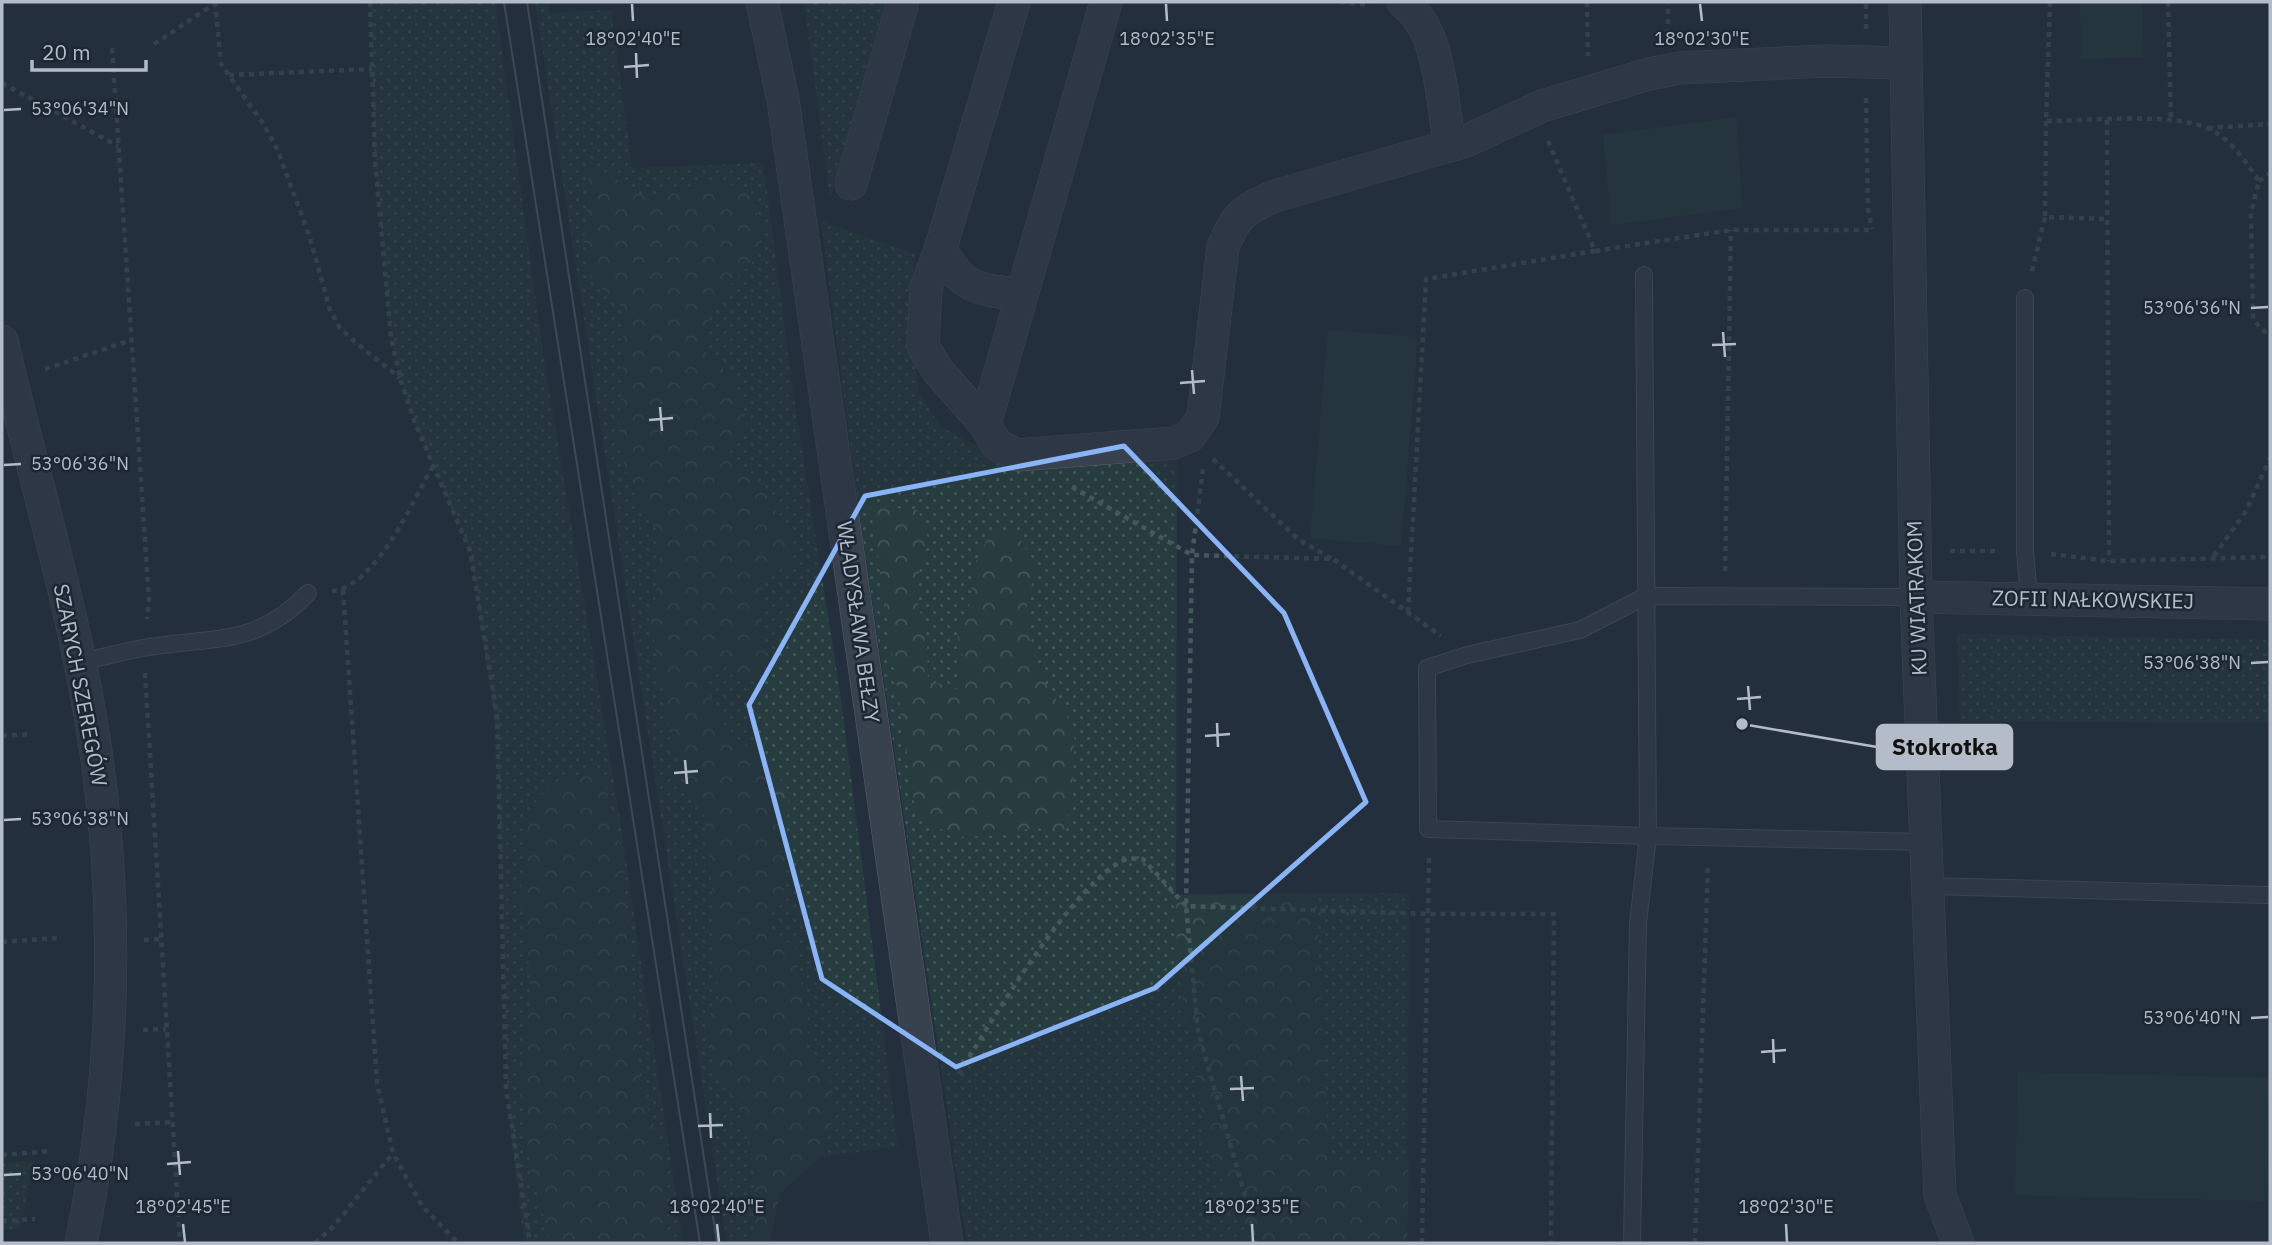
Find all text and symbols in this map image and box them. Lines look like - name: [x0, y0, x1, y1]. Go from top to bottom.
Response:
- text: 18°02'40"E: [585, 27, 681, 50]
- text: 18°02'35"E: [1119, 27, 1215, 50]
- text: 18°02'30"E: [1654, 27, 1750, 50]
- scale bar: [32, 28, 145, 72]
- text: 20 m: [42, 38, 91, 66]
- text: 53°06'34"N: [31, 97, 129, 120]
- text: 53°06'36"N: [2143, 296, 2241, 319]
- text: 53°06'36"N: [31, 452, 129, 475]
- street label: WŁADYSŁAWA BEŁZY: [831, 519, 887, 725]
- street label: KU WIATRAKOM: [1899, 520, 1933, 676]
- street label: SZARYCH SZEREGÓW: [48, 581, 114, 789]
- street label: ZOFII NAŁKOWSKIEJ: [1992, 583, 2194, 615]
- text: 53°06'38"N: [2143, 651, 2241, 674]
- callout: Stokrotka: [1877, 725, 2012, 769]
- text: Stokrotka: [1892, 731, 1998, 761]
- text: 53°06'38"N: [31, 807, 129, 830]
- text: 53°06'40"N: [2143, 1006, 2241, 1029]
- text: 53°06'40"N: [31, 1162, 129, 1185]
- text: 18°02'45"E: [135, 1195, 231, 1218]
- text: 18°02'40"E: [669, 1195, 765, 1218]
- text: 18°02'35"E: [1204, 1195, 1300, 1218]
- text: 18°02'30"E: [1738, 1195, 1834, 1218]

